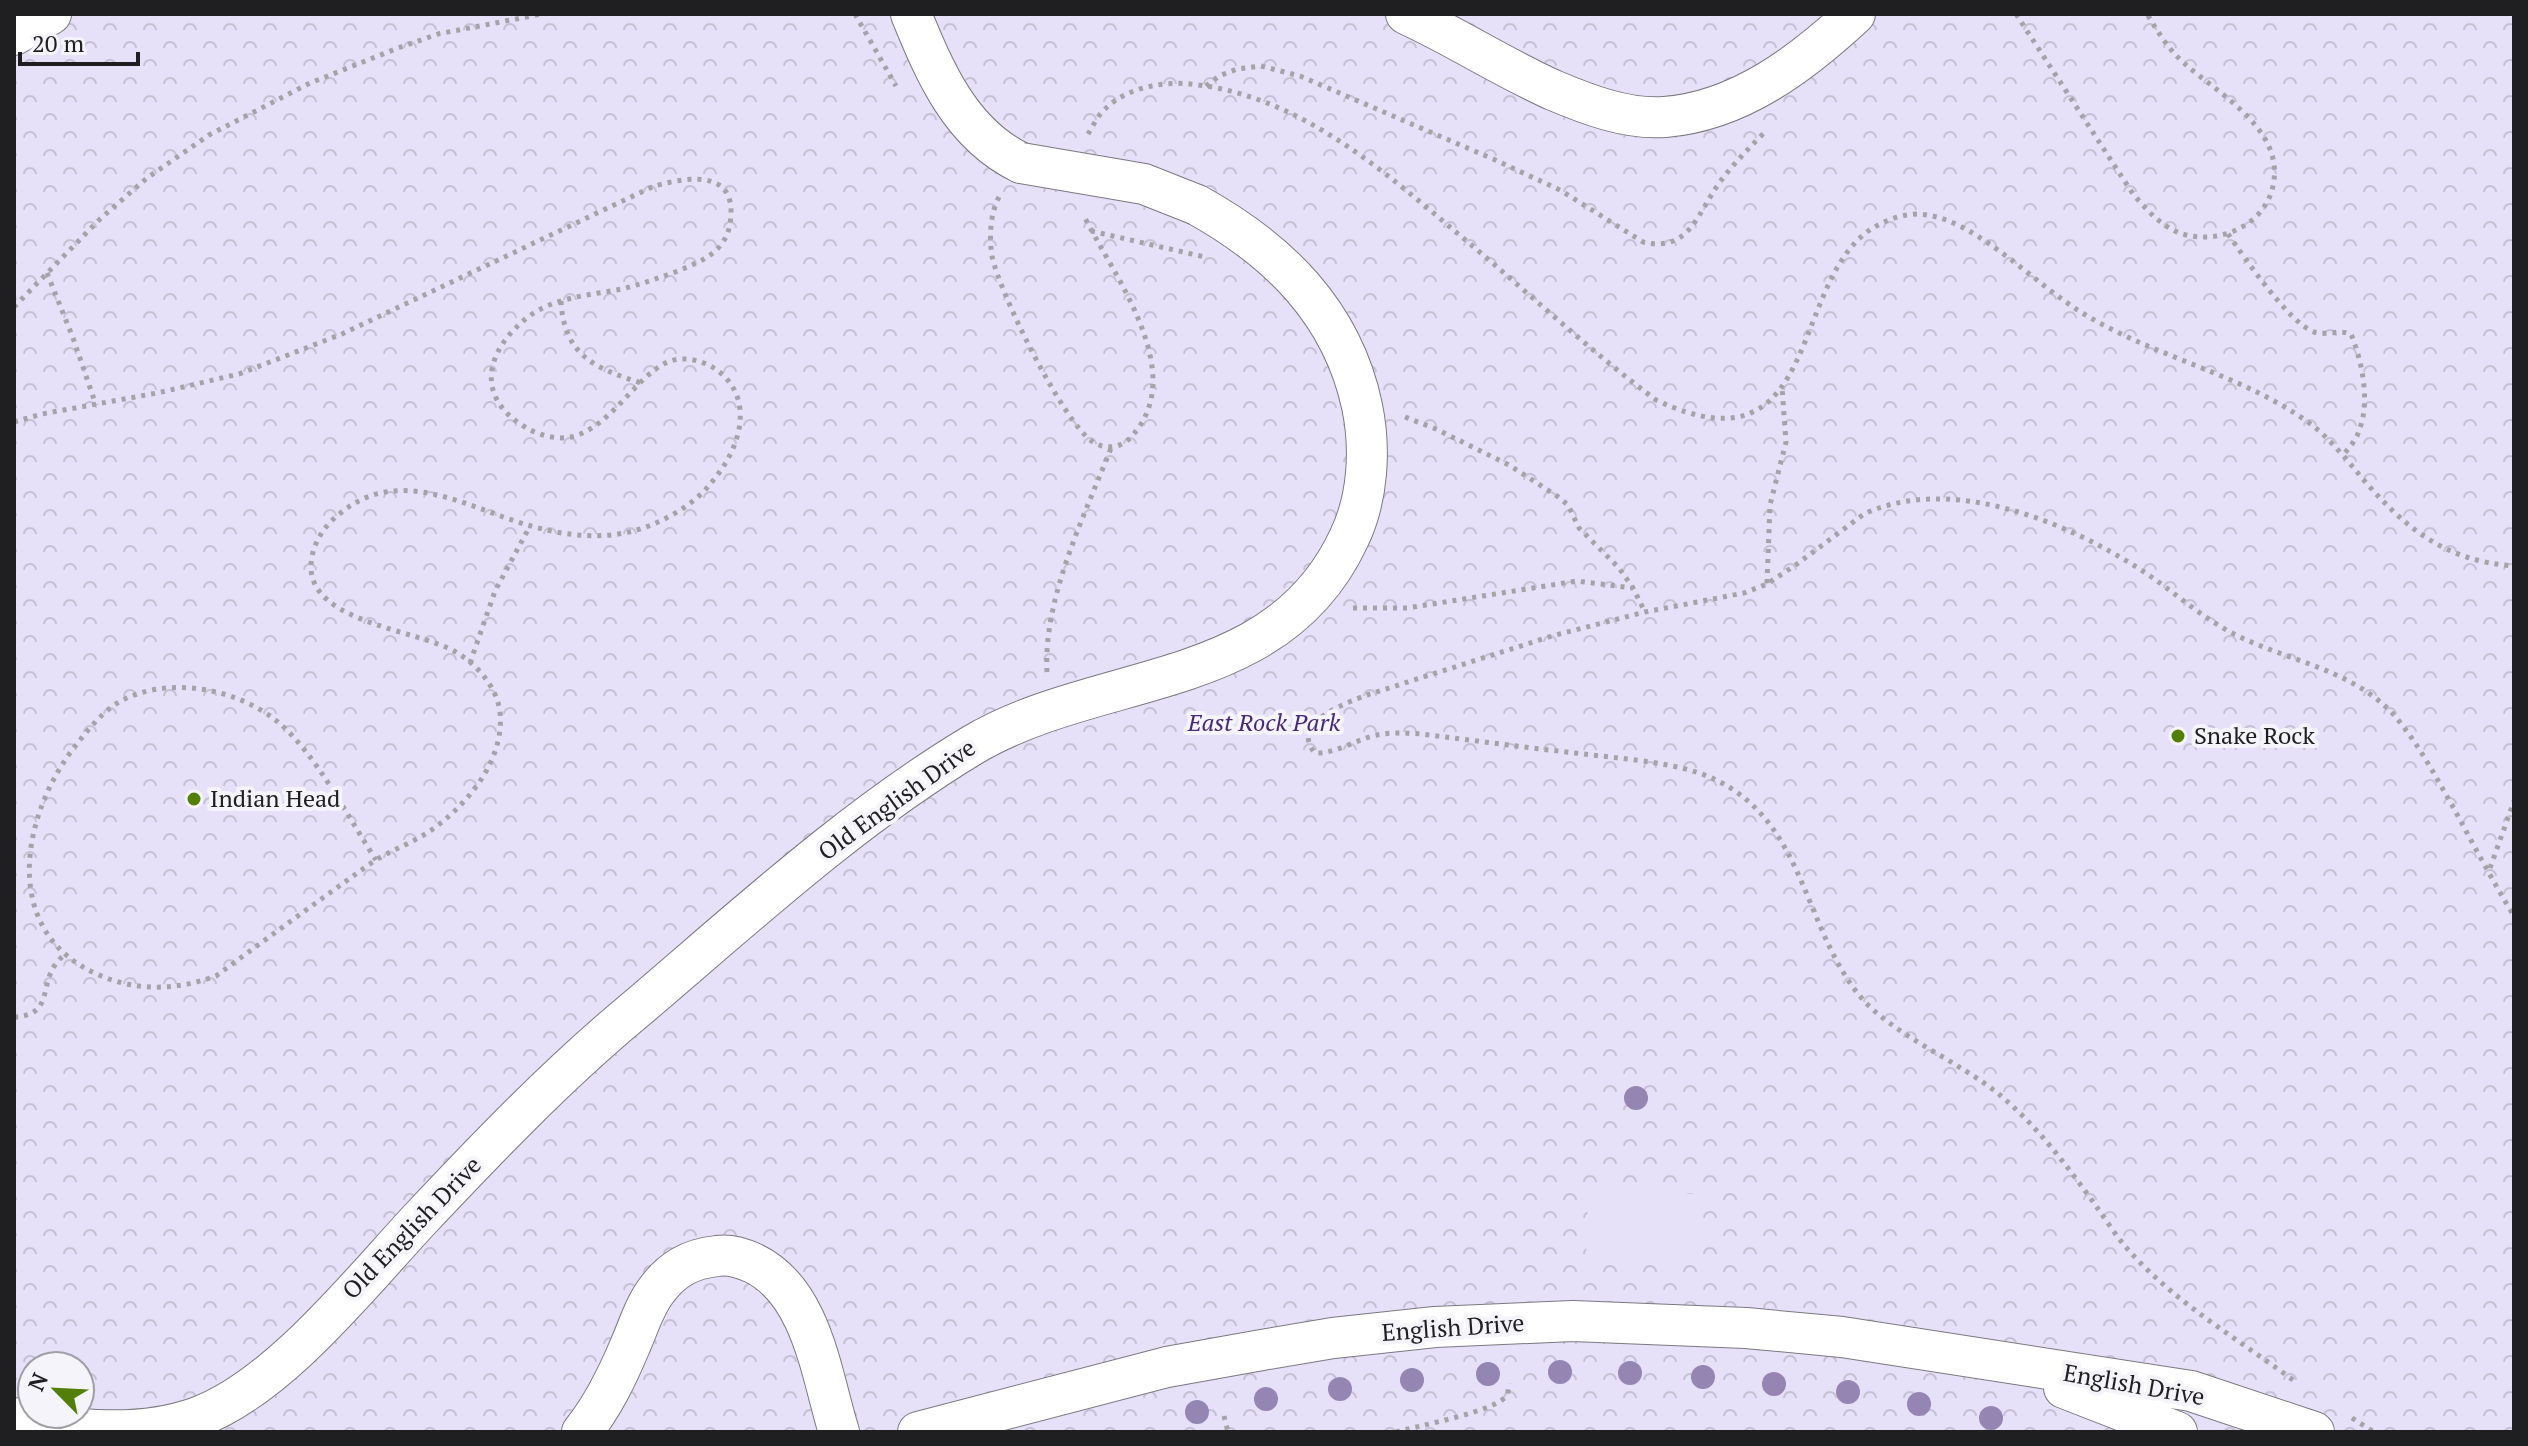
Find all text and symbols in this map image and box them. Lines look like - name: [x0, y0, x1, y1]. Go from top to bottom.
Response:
- scale bar: [20, 16, 138, 66]
- text: 20 m: [32, 27, 84, 59]
- park label: East Rock Park: [1187, 706, 1341, 738]
- place label: Snake Rock: [2194, 719, 2316, 751]
- marker: Snake Rock: [2169, 727, 2187, 745]
- street label: Old English Drive: [811, 731, 981, 867]
- place label: Indian Head: [210, 782, 340, 814]
- marker: Indian Head: [185, 790, 203, 808]
- street label: Old English Drive: [335, 1149, 488, 1306]
- street label: English Drive: [1381, 1306, 1525, 1348]
- north arrow: [16, 1350, 96, 1430]
- street label: English Drive: [2061, 1356, 2207, 1412]
- text: N: [21, 1368, 54, 1395]

